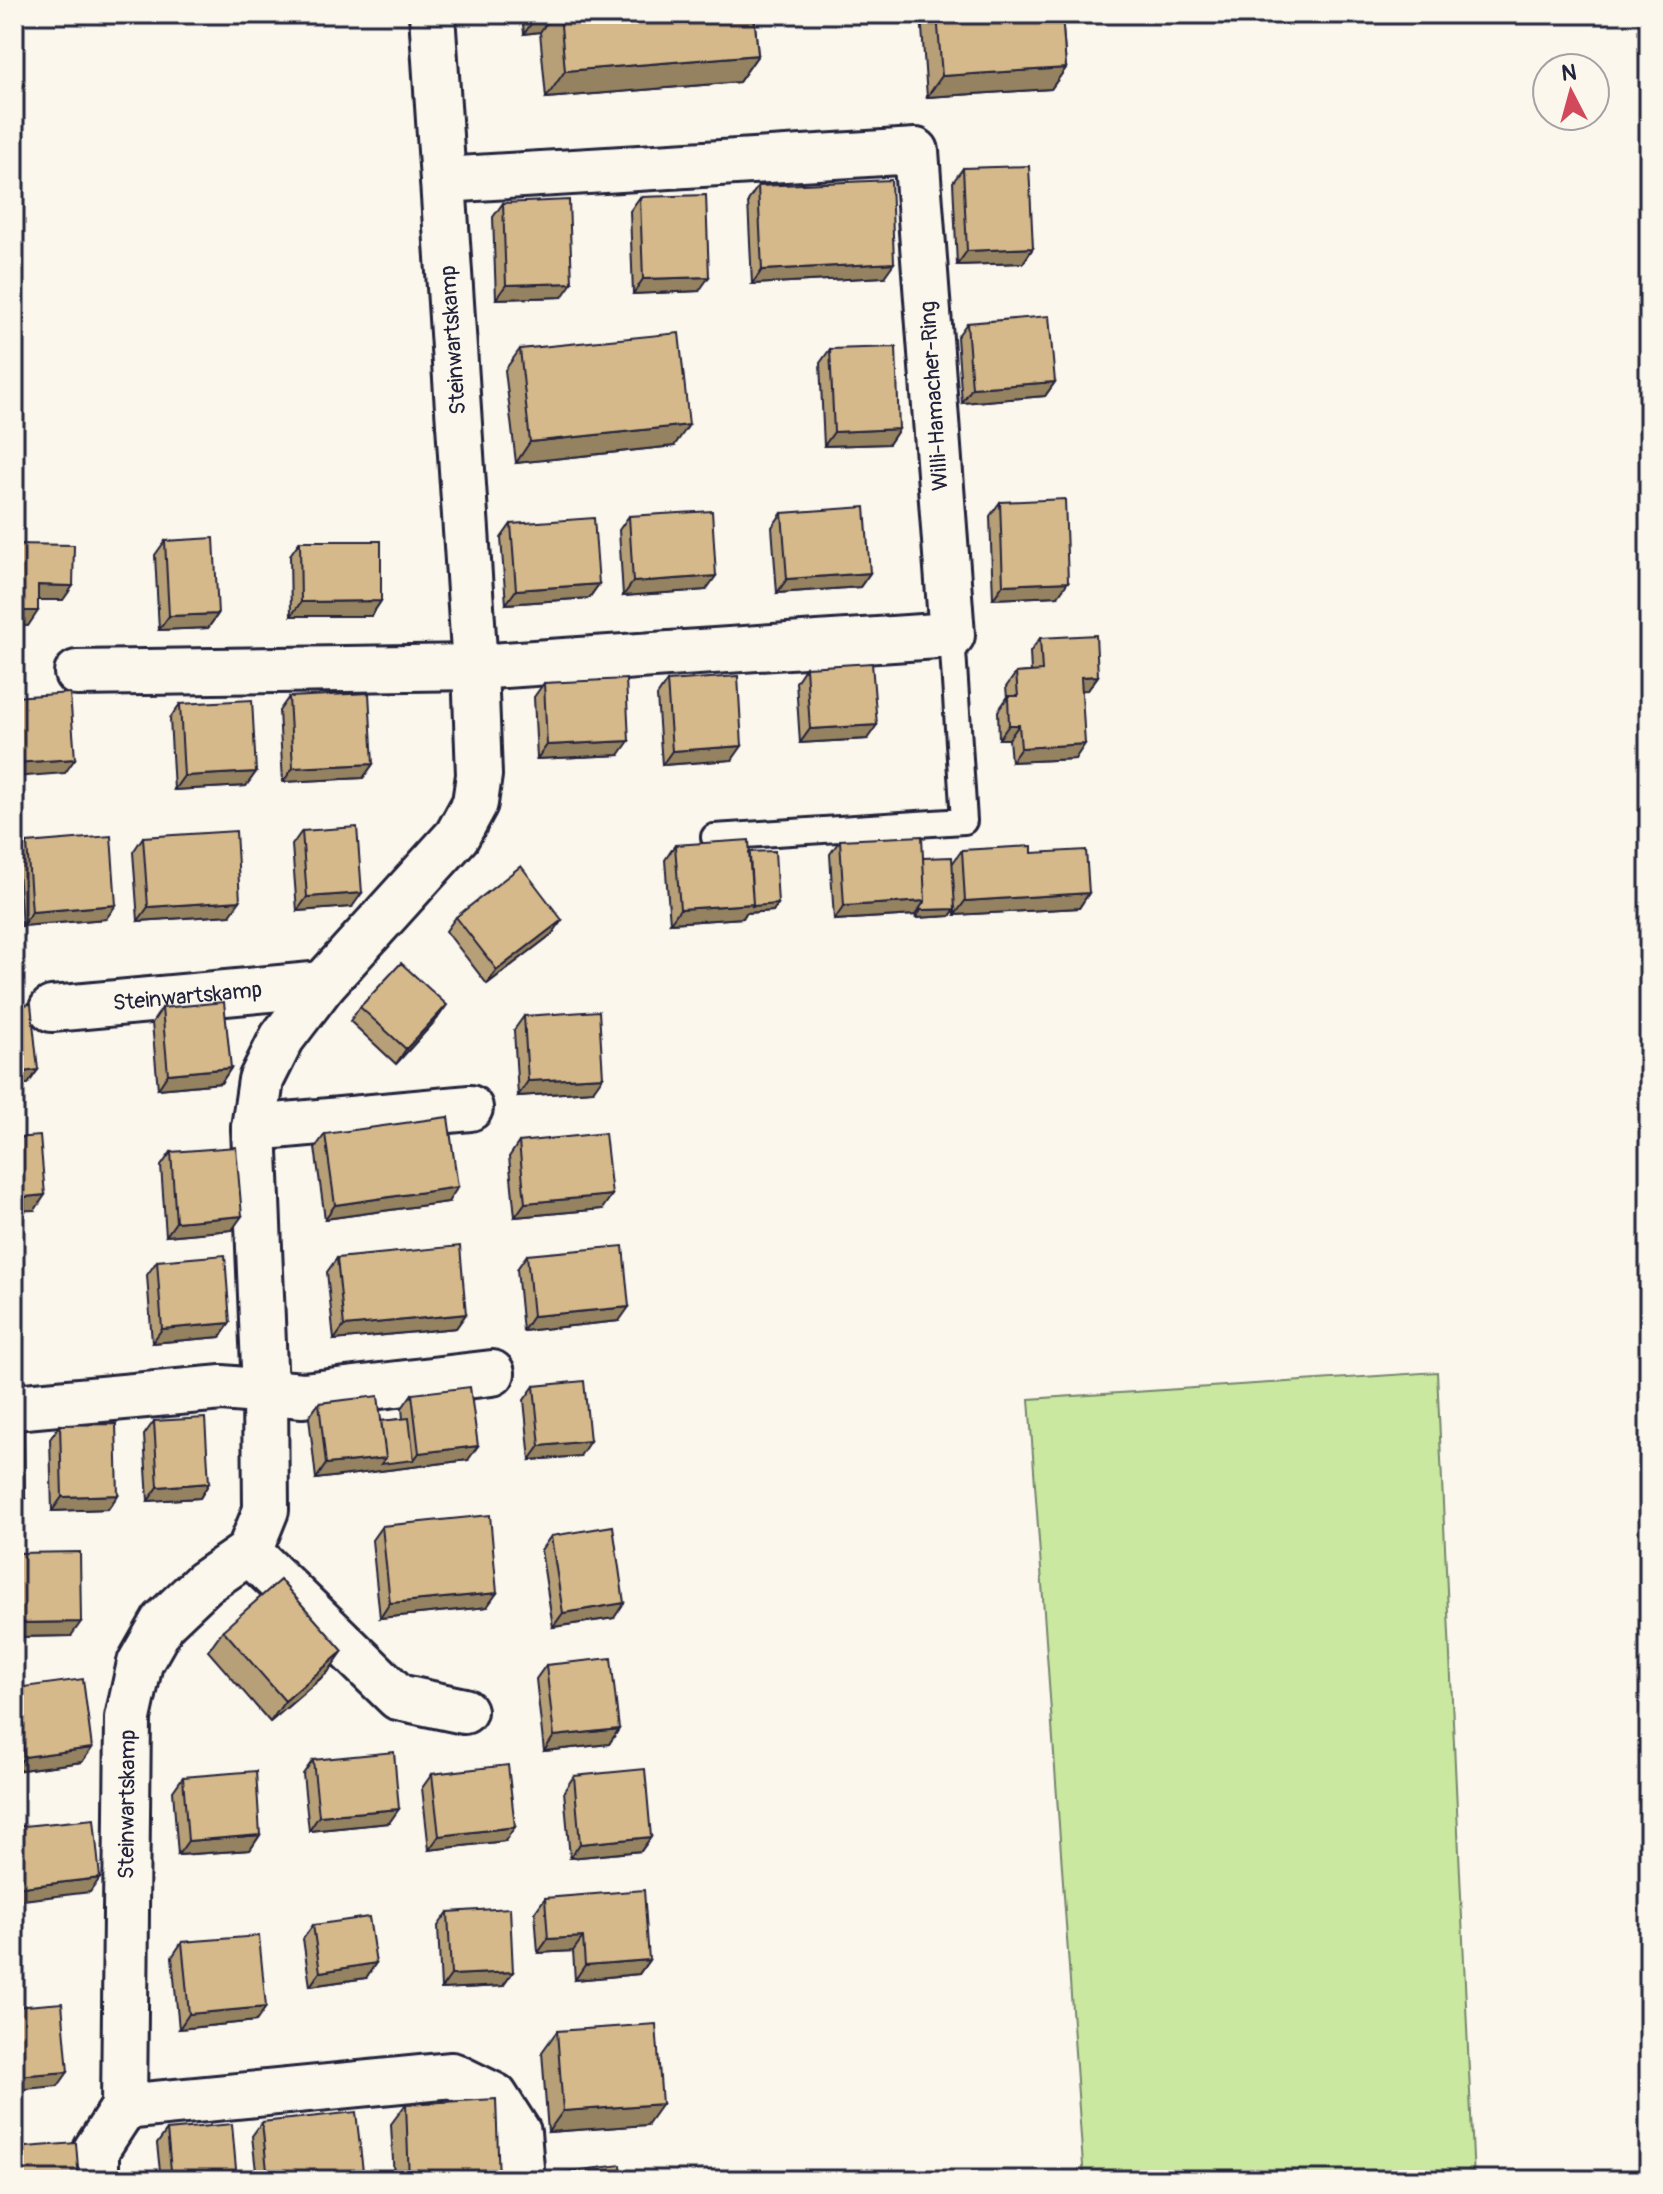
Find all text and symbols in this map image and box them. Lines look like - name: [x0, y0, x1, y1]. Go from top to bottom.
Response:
- north arrow: [1531, 52, 1611, 132]
- text: N: [1560, 58, 1578, 88]
- street label: Steinwartskamp: [434, 264, 472, 416]
- street label: Willi-Hamacher-Ring: [913, 300, 955, 492]
- street label: Steinwartskamp: [112, 976, 263, 1017]
- street label: Steinwartskamp: [112, 1729, 142, 1879]

